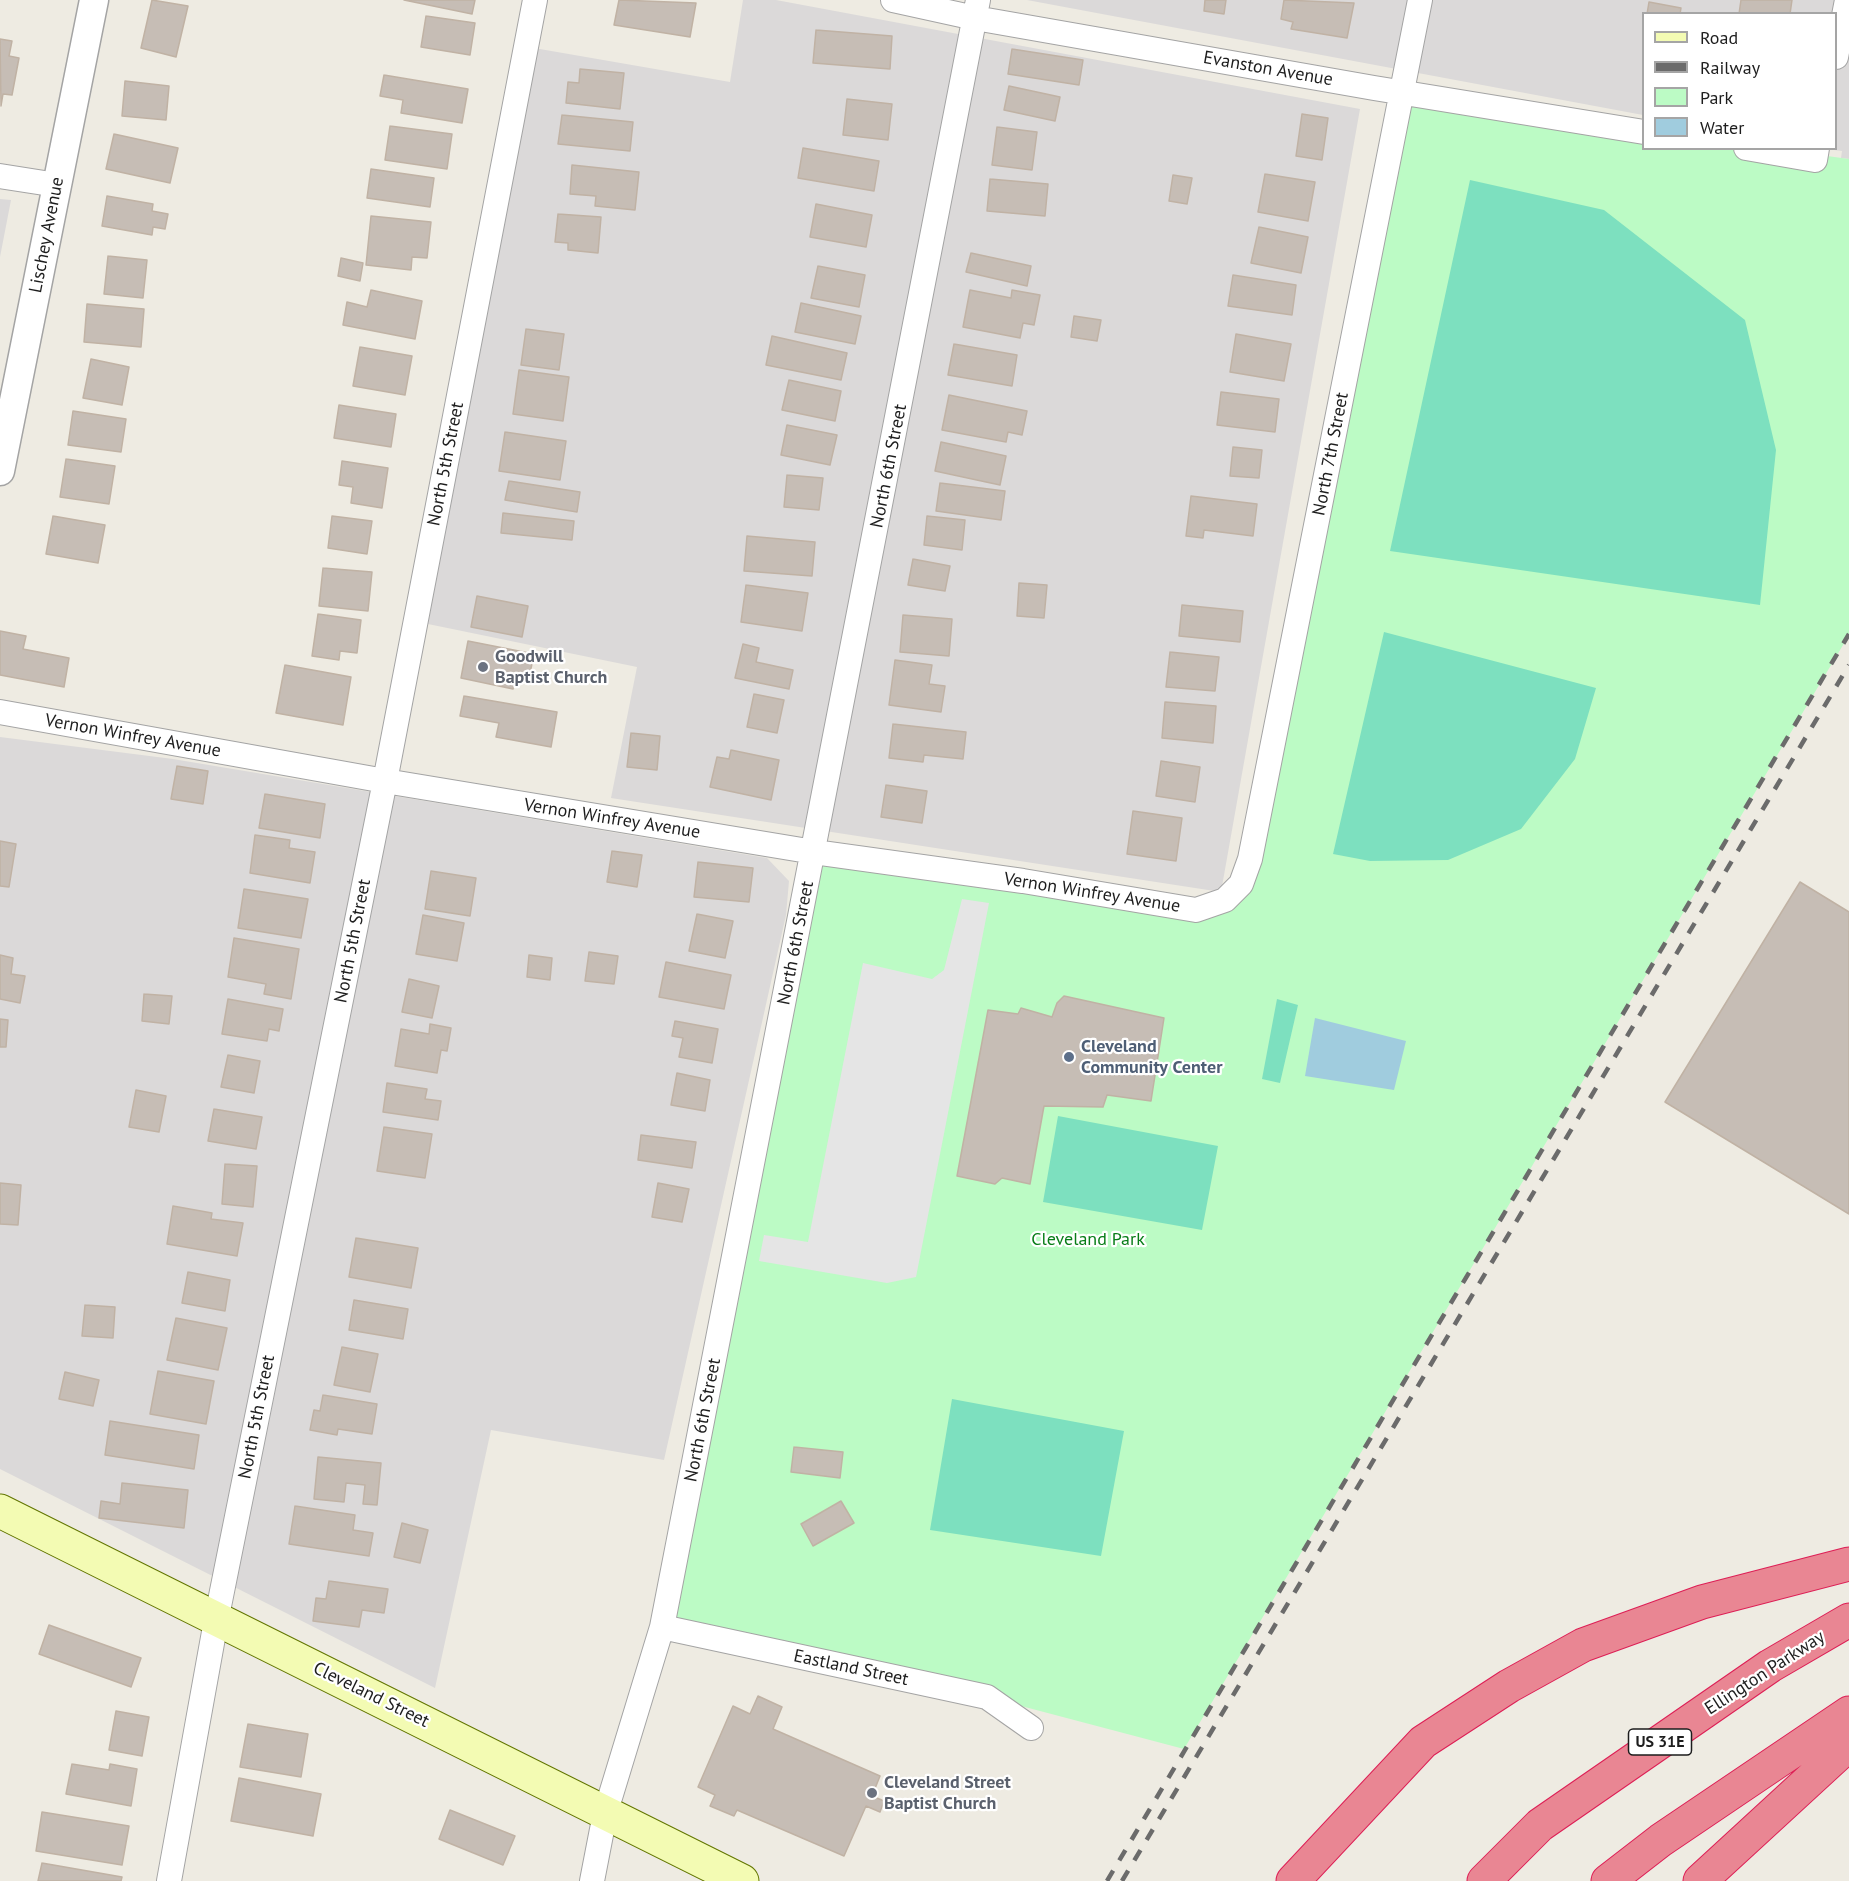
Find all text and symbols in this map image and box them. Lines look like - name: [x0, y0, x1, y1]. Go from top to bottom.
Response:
- legend: [1642, 12, 1837, 150]
- text: Road: [1700, 26, 1738, 49]
- street label: Evanston Avenue: [1202, 47, 1334, 91]
- text: Railway: [1700, 56, 1760, 79]
- text: Park: [1700, 86, 1733, 109]
- text: Water: [1700, 116, 1744, 139]
- street label: Lischey Avenue: [25, 175, 69, 295]
- street label: North 7th Street: [1308, 390, 1354, 518]
- street label: North 5th Street: [423, 400, 469, 528]
- street label: North 6th Street: [866, 402, 912, 530]
- place label: Goodwill Baptist Church: [495, 646, 607, 688]
- marker: Goodwill Baptist Church: [476, 660, 490, 674]
- street label: Vernon Winfrey Avenue: [43, 710, 223, 762]
- street label: Vernon Winfrey Avenue: [522, 794, 702, 844]
- street label: Vernon Winfrey Avenue: [1002, 868, 1182, 918]
- street label: North 5th Street: [330, 877, 376, 1005]
- street label: North 6th Street: [773, 879, 819, 1007]
- place label: Cleveland Community Center: [1081, 1036, 1222, 1078]
- marker: Cleveland Community Center: [1062, 1050, 1076, 1064]
- park label: Cleveland Park: [1031, 1229, 1145, 1251]
- street label: North 5th Street: [234, 1353, 280, 1481]
- street label: North 6th Street: [680, 1356, 726, 1484]
- street label: Ellington Parkway: [1701, 1626, 1829, 1720]
- street label: Eastland Street: [792, 1645, 910, 1691]
- street label: Cleveland Street: [309, 1658, 433, 1732]
- road number: US 31E: [1628, 1729, 1692, 1755]
- place label: Cleveland Street Baptist Church: [884, 1772, 1011, 1814]
- marker: Cleveland Street Baptist Church: [865, 1786, 879, 1800]

